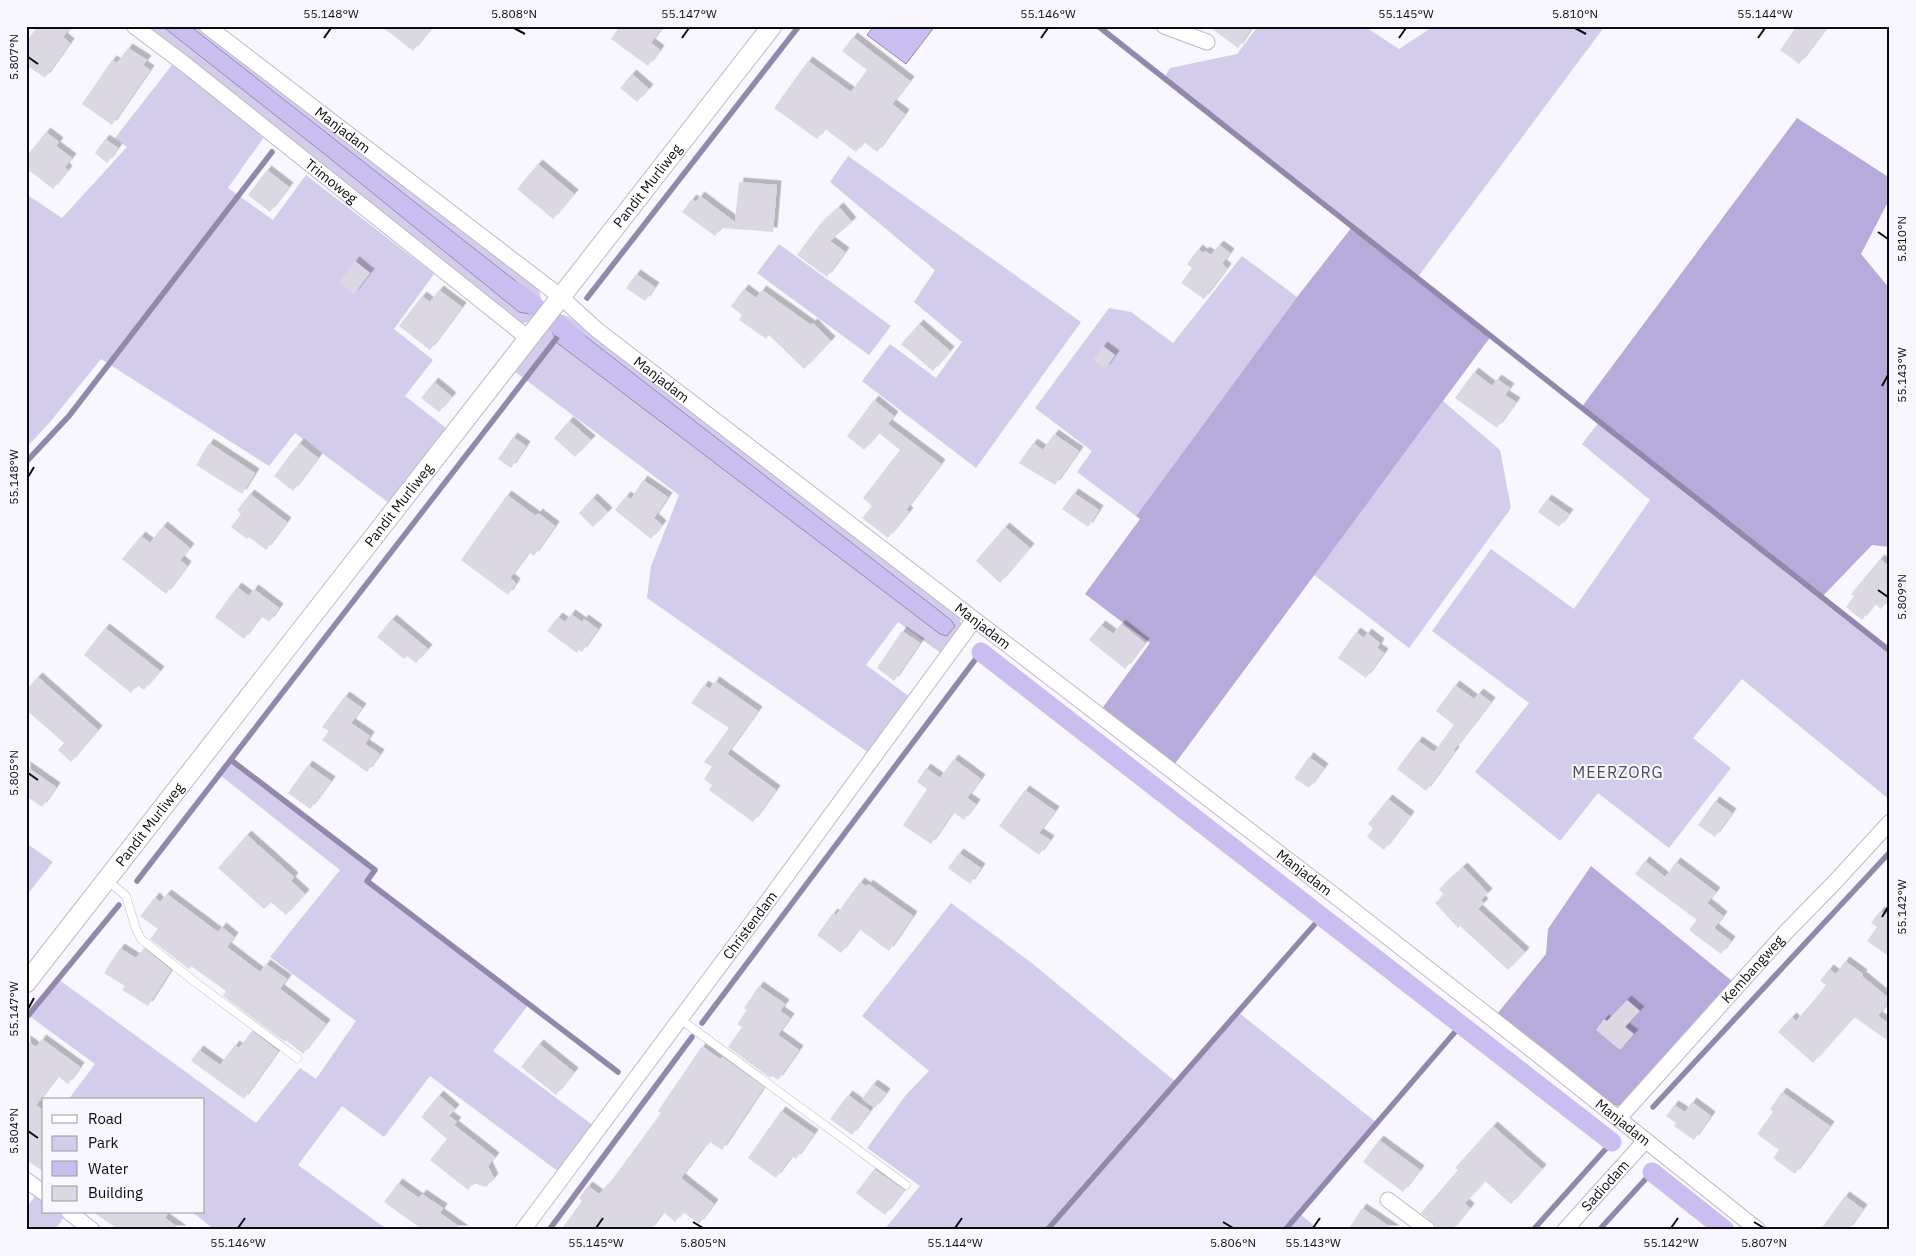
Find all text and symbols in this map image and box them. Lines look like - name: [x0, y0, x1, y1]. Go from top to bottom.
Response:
- text: 55.148°W: [303, 6, 359, 21]
- text: 5.808°N: [491, 6, 537, 21]
- text: 55.147°W: [661, 6, 717, 21]
- text: 55.146°W: [1020, 6, 1076, 21]
- text: 55.145°W: [1378, 6, 1434, 21]
- text: 5.810°N: [1552, 6, 1598, 21]
- text: 55.144°W: [1737, 6, 1793, 21]
- text: 5.807°N: [6, 34, 21, 80]
- street label: Manjadam: [311, 103, 374, 157]
- street label: Pandit Murliweg: [609, 140, 686, 231]
- street label: Trimoweg: [302, 155, 362, 208]
- text: 5.810°N: [1894, 216, 1909, 262]
- text: 55.143°W: [1894, 347, 1909, 403]
- street label: Manjadam: [630, 352, 693, 407]
- text: 55.148°W: [6, 449, 21, 505]
- street label: Pandit Murliweg: [360, 459, 437, 551]
- text: 5.809°N: [1894, 574, 1909, 620]
- street label: Manjadam: [951, 599, 1014, 653]
- text: 5.805°N: [6, 750, 21, 796]
- district label: MEERZORG: [1572, 762, 1664, 782]
- street label: Pandit Murliweg: [111, 779, 188, 870]
- street label: Manjadam: [1273, 845, 1336, 900]
- text: 55.142°W: [1894, 879, 1909, 935]
- street label: Christendam: [719, 888, 781, 963]
- street label: Kembangweg: [1717, 931, 1788, 1007]
- text: 55.147°W: [6, 981, 21, 1037]
- street label: Manjadam: [1592, 1095, 1654, 1150]
- legend: [42, 1098, 205, 1214]
- text: 5.804°N: [6, 1108, 21, 1154]
- text: Road: [88, 1109, 123, 1128]
- text: Park: [88, 1133, 118, 1152]
- street label: Sadiodam: [1577, 1156, 1633, 1215]
- text: Water: [88, 1159, 129, 1178]
- text: Building: [88, 1183, 143, 1202]
- text: 55.146°W: [210, 1235, 266, 1250]
- text: 55.145°W: [568, 1235, 624, 1250]
- text: 5.805°N: [680, 1235, 726, 1250]
- text: 55.144°W: [927, 1235, 983, 1250]
- text: 5.806°N: [1210, 1235, 1256, 1250]
- text: 55.143°W: [1285, 1235, 1341, 1250]
- text: 55.142°W: [1643, 1235, 1699, 1250]
- text: 5.807°N: [1741, 1235, 1787, 1250]

